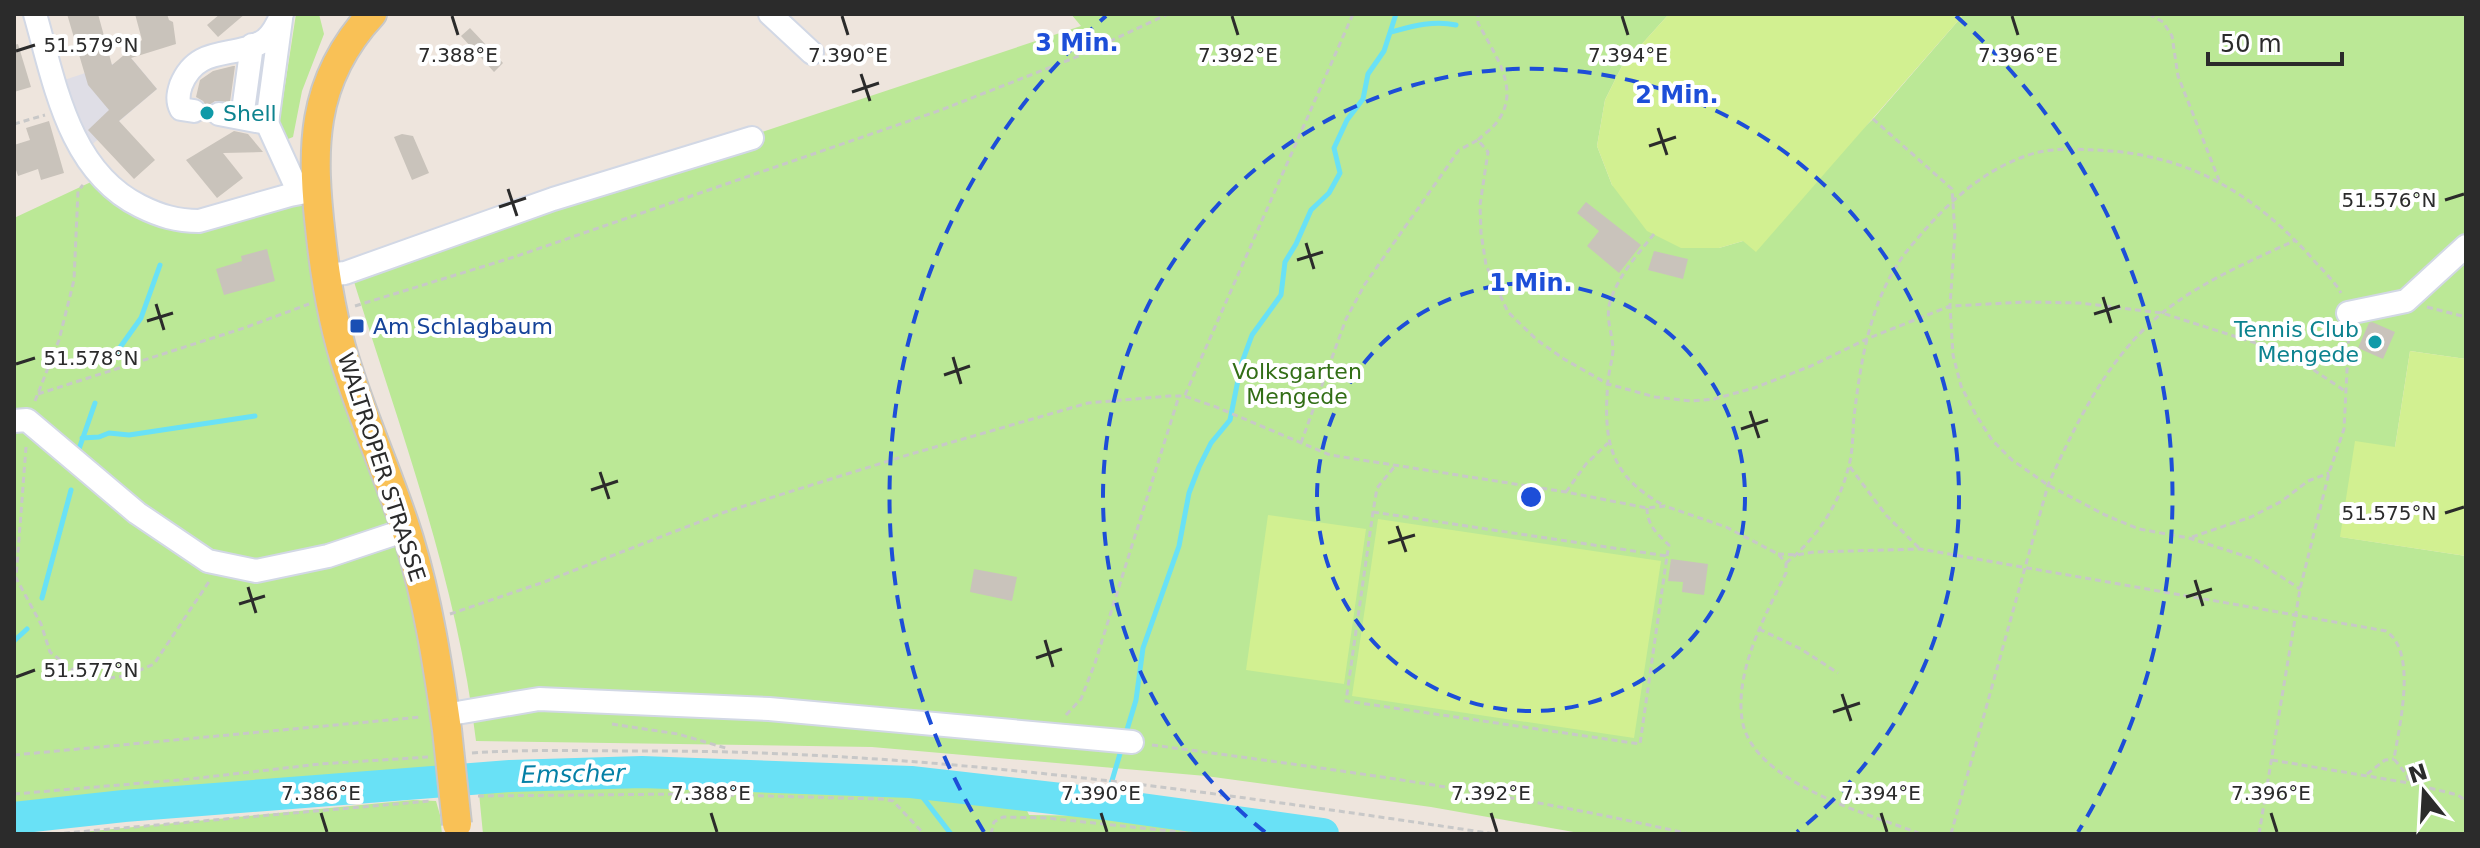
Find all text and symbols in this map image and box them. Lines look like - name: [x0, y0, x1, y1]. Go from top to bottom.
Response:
- scale bar: [2208, 16, 2342, 66]
- text: 3 Min.: [1035, 29, 1119, 57]
- text: 50 m: [2220, 30, 2282, 58]
- text: 51.579°N: [44, 33, 138, 57]
- text: 7.388°E: [418, 43, 498, 67]
- text: 7.390°E: [808, 43, 888, 67]
- text: 7.392°E: [1198, 43, 1278, 67]
- text: 7.394°E: [1588, 43, 1668, 67]
- text: 7.396°E: [1978, 43, 2058, 67]
- text: 2 Min.: [1635, 81, 1719, 109]
- place label: Shell: [223, 101, 277, 126]
- marker: Shell: [198, 104, 216, 122]
- text: 51.576°N: [2342, 188, 2436, 212]
- text: 1 Min.: [1489, 269, 1573, 297]
- place label: Am Schlagbaum: [373, 314, 553, 339]
- marker: Am Schlagbaum: [348, 317, 366, 335]
- place label: Tennis Club Mengede: [2233, 317, 2359, 367]
- marker: Tennis Club Mengede: [2366, 333, 2384, 351]
- text: 51.578°N: [44, 346, 138, 370]
- street label: WALTROPER STRASSE: [333, 350, 430, 585]
- park label: Volksgarten Mengede: [1232, 359, 1362, 409]
- centre of rings: [1517, 483, 1545, 511]
- text: 51.575°N: [2342, 501, 2436, 525]
- text: 51.577°N: [44, 658, 138, 682]
- north arrow: [2384, 752, 2464, 832]
- water label: Emscher: [521, 759, 627, 789]
- text: N: [2405, 759, 2431, 788]
- text: 7.386°E: [281, 781, 361, 805]
- text: 7.388°E: [671, 781, 751, 805]
- text: 7.390°E: [1061, 781, 1141, 805]
- text: 7.392°E: [1451, 781, 1531, 805]
- text: 7.394°E: [1841, 781, 1921, 805]
- text: 7.396°E: [2231, 781, 2311, 805]

